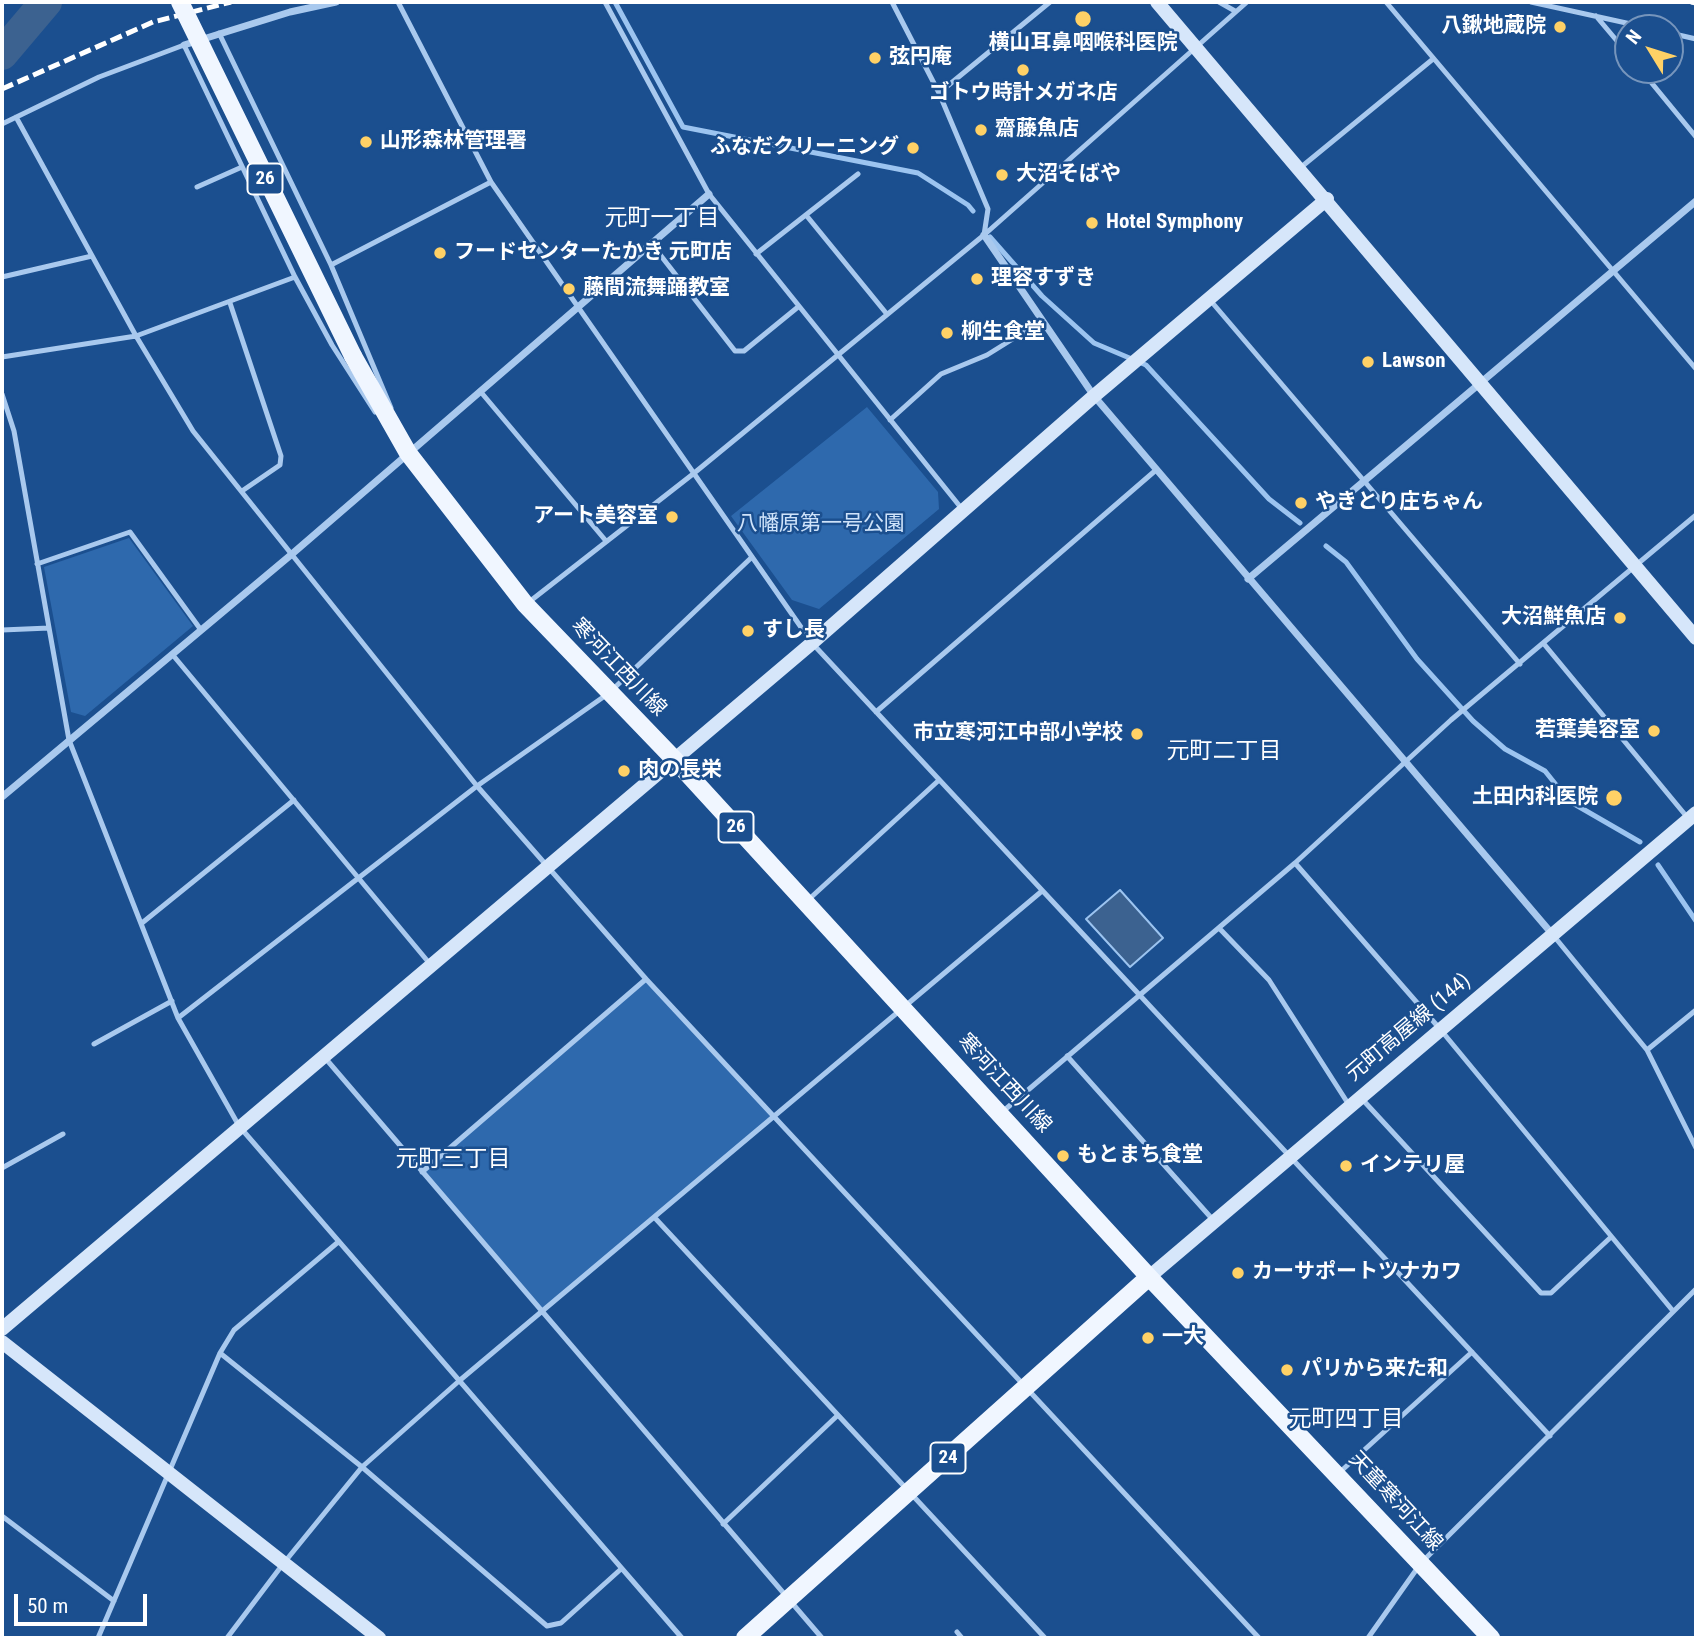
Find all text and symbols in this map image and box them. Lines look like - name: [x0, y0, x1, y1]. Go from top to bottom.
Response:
- marker: 横山耳鼻咽喉科医院: [1073, 9, 1093, 29]
- place label: 八鍬地蔵院: [1441, 14, 1546, 40]
- north arrow: [1614, 14, 1684, 84]
- marker: 八鍬地蔵院: [1552, 19, 1568, 35]
- text: N: [1621, 25, 1646, 49]
- place label: 横山耳鼻咽喉科医院: [989, 31, 1177, 57]
- place label: 弦円庵: [889, 45, 952, 71]
- marker: 弦円庵: [867, 50, 883, 66]
- marker: ゴトウ時計メガネ店: [1015, 62, 1031, 78]
- place label: ゴトウ時計メガネ店: [929, 81, 1117, 107]
- place label: 齋藤魚店: [995, 117, 1079, 143]
- marker: 齋藤魚店: [973, 122, 989, 138]
- place label: 山形森林管理署: [380, 129, 527, 155]
- marker: 山形森林管理署: [358, 134, 374, 150]
- place label: ふなだクリーニング: [710, 135, 899, 161]
- marker: ふなだクリーニング: [905, 140, 921, 156]
- place label: 大沼そばや: [1016, 162, 1121, 188]
- road number: 26: [247, 164, 282, 195]
- marker: 大沼そばや: [994, 167, 1010, 183]
- district label: 元町一丁目: [605, 205, 719, 233]
- place label: Hotel Symphony: [1106, 210, 1243, 236]
- marker: Hotel Symphony: [1084, 215, 1100, 231]
- place label: フードセンターたかき 元町店: [454, 240, 732, 266]
- marker: フードセンターたかき 元町店: [432, 245, 448, 261]
- place label: 理容すずき: [991, 266, 1096, 292]
- marker: 理容すずき: [969, 271, 985, 287]
- place label: 藤間流舞踊教室: [583, 276, 730, 302]
- marker: 藤間流舞踊教室: [561, 281, 577, 297]
- place label: 柳生食堂: [961, 320, 1045, 346]
- marker: 柳生食堂: [939, 325, 955, 341]
- place label: Lawson: [1382, 349, 1446, 375]
- marker: Lawson: [1360, 354, 1376, 370]
- place label: やきとり庄ちゃん: [1315, 490, 1483, 516]
- marker: やきとり庄ちゃん: [1293, 495, 1309, 511]
- place label: アート美容室: [533, 504, 658, 530]
- marker: アート美容室: [664, 509, 680, 525]
- park label: 八幡原第一号公園: [737, 512, 905, 538]
- place label: 大沼鮮魚店: [1501, 605, 1606, 631]
- marker: 大沼鮮魚店: [1612, 610, 1628, 626]
- street label: 寒河江西川線: [565, 614, 671, 722]
- place label: すし長: [762, 618, 825, 644]
- marker: すし長: [740, 623, 756, 639]
- place label: 若葉美容室: [1535, 718, 1640, 744]
- place label: 市立寒河江中部小学校: [913, 721, 1123, 747]
- marker: 若葉美容室: [1646, 723, 1662, 739]
- marker: 市立寒河江中部小学校: [1129, 726, 1145, 742]
- district label: 元町二丁目: [1167, 738, 1281, 766]
- place label: 肉の長栄: [638, 758, 722, 784]
- marker: 肉の長栄: [616, 763, 632, 779]
- place label: 土田内科医院: [1472, 785, 1598, 811]
- marker: 土田内科医院: [1604, 788, 1624, 808]
- road number: 26: [718, 812, 754, 842]
- street label: 元町高屋線 (144): [1342, 969, 1476, 1087]
- street label: 寒河江西川線: [952, 1029, 1056, 1139]
- place label: もとまち食堂: [1077, 1143, 1203, 1169]
- district label: 元町三丁目: [396, 1146, 510, 1174]
- marker: もとまち食堂: [1055, 1148, 1071, 1164]
- place label: インテリ屋: [1360, 1153, 1465, 1179]
- marker: インテリ屋: [1338, 1158, 1354, 1174]
- place label: カーサポートツナカワ: [1252, 1260, 1462, 1286]
- marker: カーサポートツナカワ: [1230, 1265, 1246, 1281]
- place label: 一大: [1162, 1325, 1204, 1351]
- marker: 一大: [1140, 1330, 1156, 1346]
- place label: パリから来た和: [1301, 1357, 1448, 1383]
- marker: パリから来た和: [1279, 1362, 1295, 1378]
- district label: 元町四丁目: [1289, 1406, 1403, 1434]
- road number: 24: [930, 1442, 965, 1474]
- street label: 天童寒河江線: [1343, 1447, 1447, 1557]
- scale bar: [18, 1580, 150, 1624]
- text: 50 m: [27, 1594, 68, 1618]

